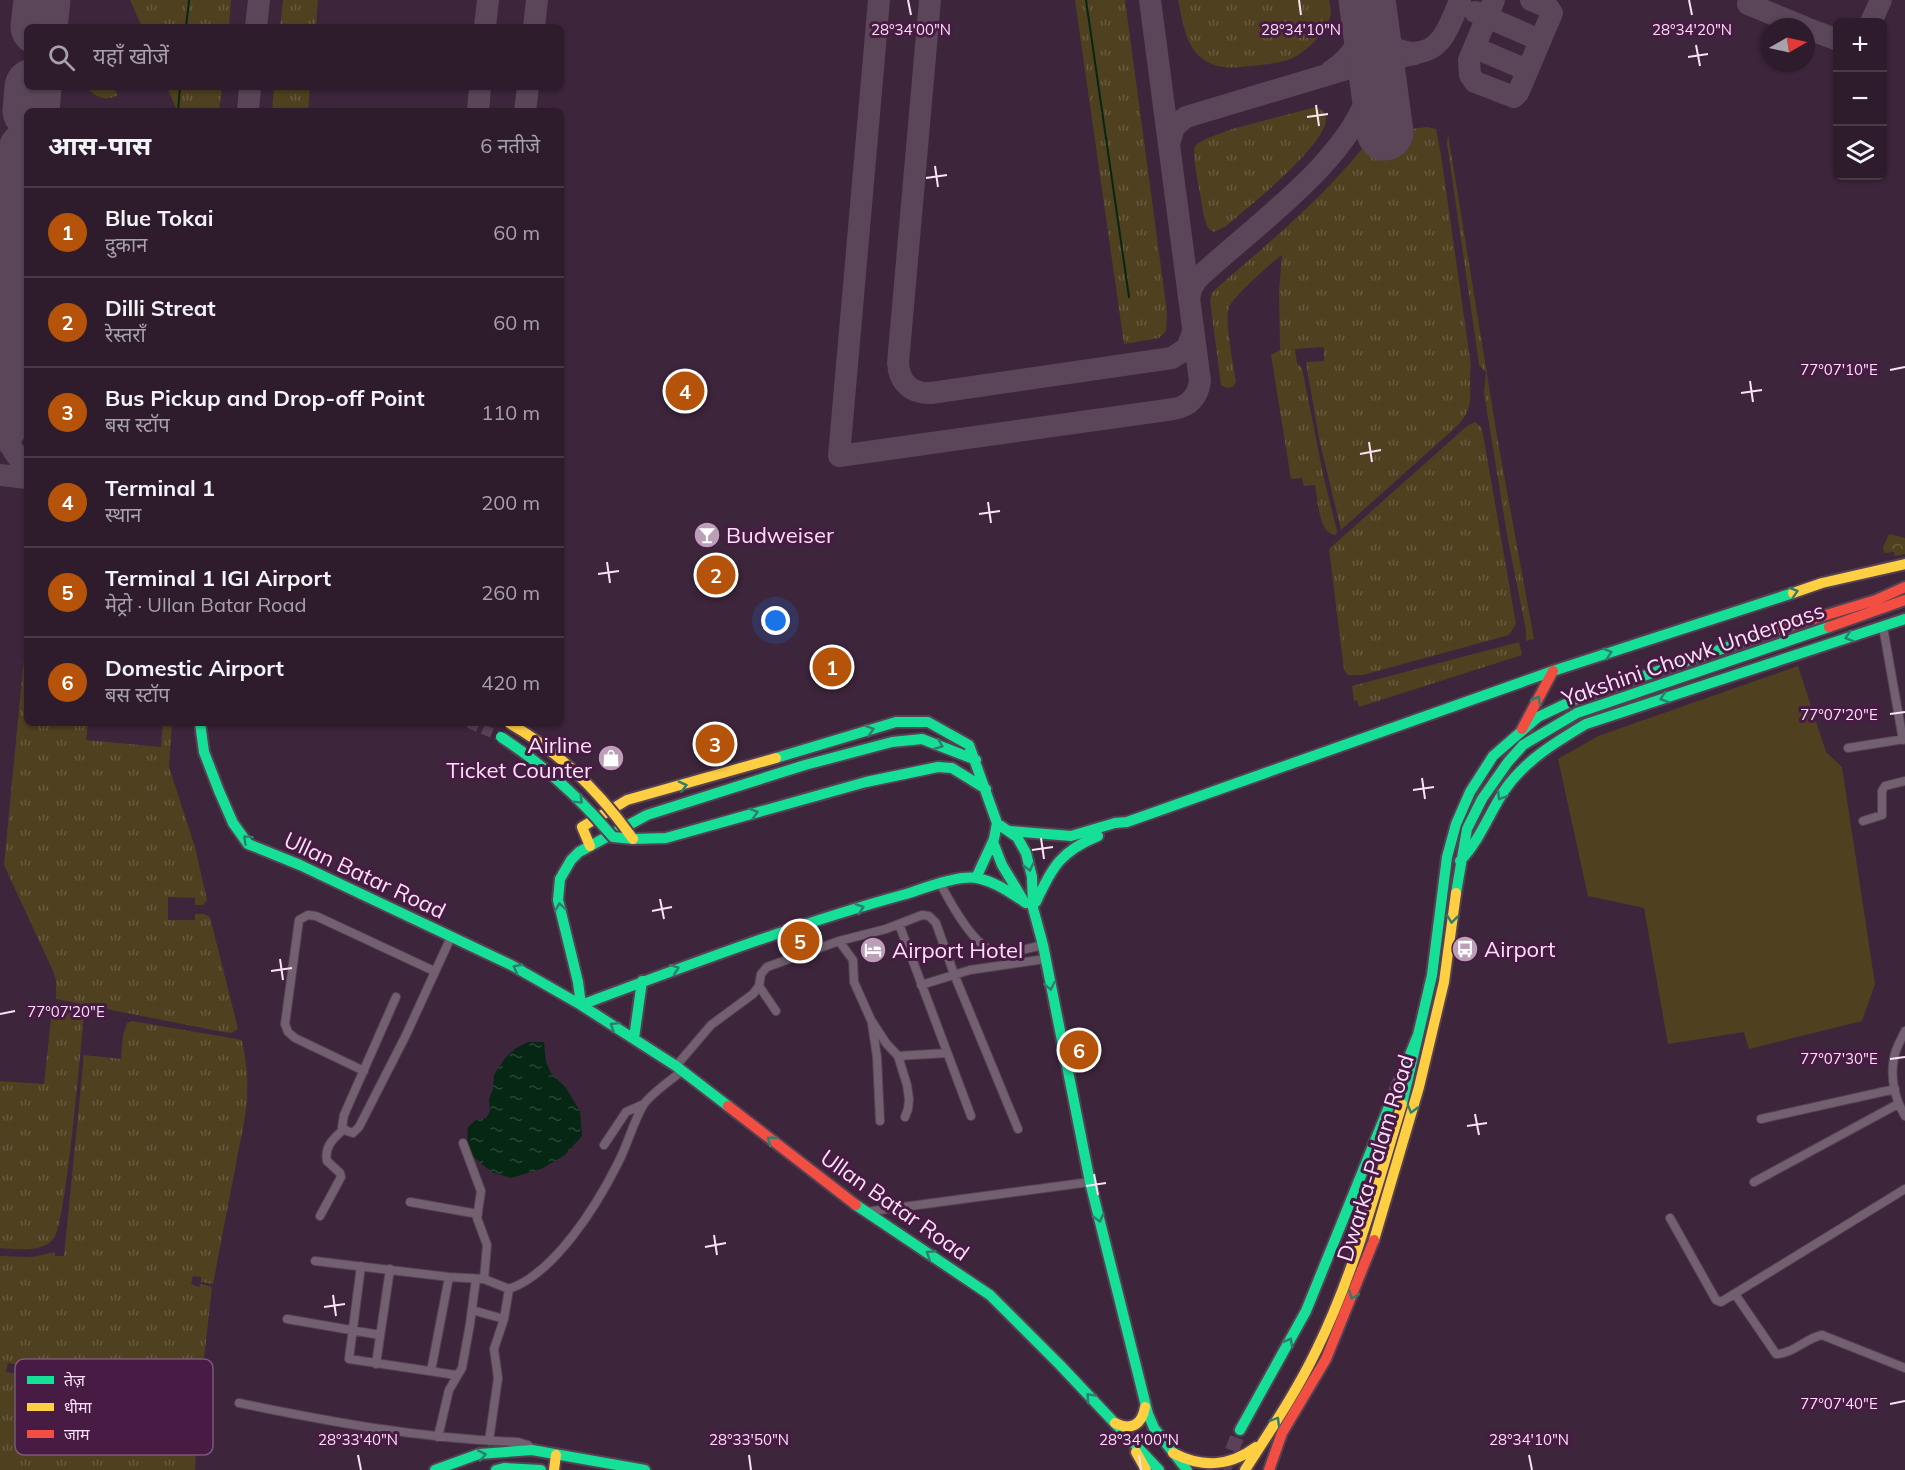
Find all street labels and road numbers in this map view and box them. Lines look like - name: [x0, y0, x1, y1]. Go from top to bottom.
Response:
- street label: Yakshini Chowk Underpass: [1557, 596, 1828, 712]
- street label: Ullan Batar Road: [280, 825, 450, 925]
- street label: Dwarka-Palam Road: [1330, 1051, 1420, 1265]
- street label: Ullan Batar Road: [815, 1143, 975, 1267]

